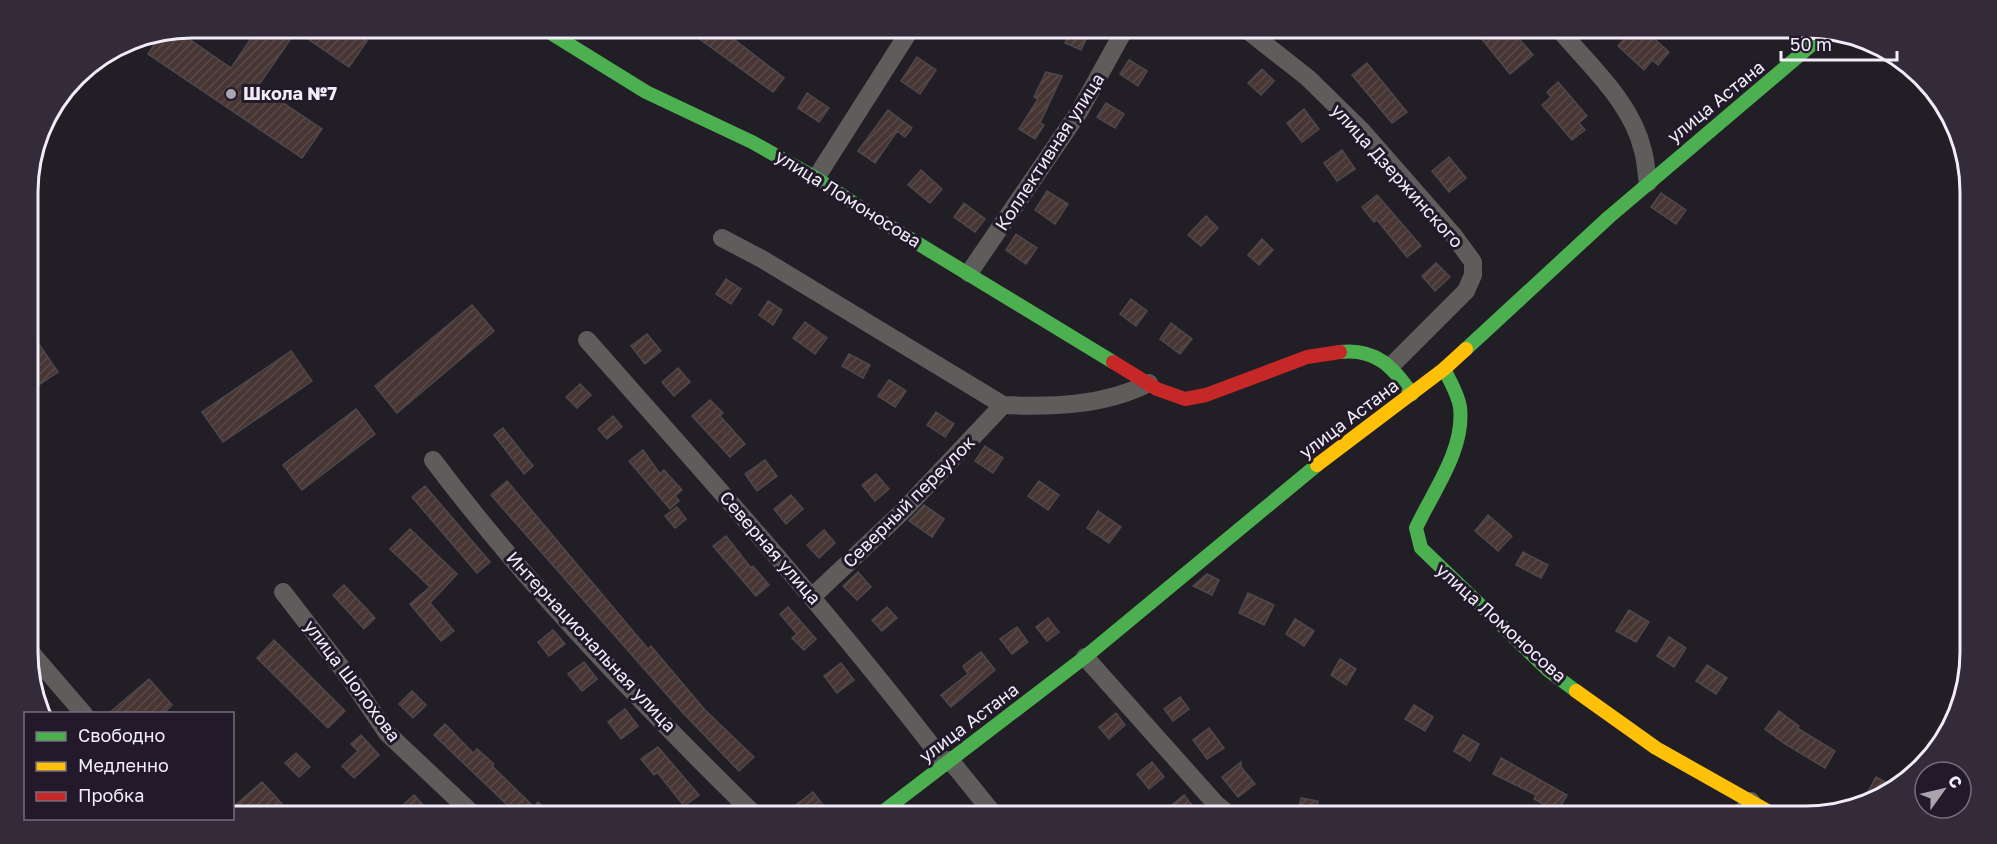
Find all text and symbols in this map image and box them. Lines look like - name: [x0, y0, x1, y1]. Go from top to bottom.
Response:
- scale bar: [1781, 24, 1896, 62]
- text: 50 m: [1790, 33, 1832, 55]
- street label: улица Астана: [1662, 55, 1768, 147]
- street label: Коллективная улица: [990, 69, 1108, 234]
- place label: Школа №7: [243, 82, 337, 104]
- marker: Школа №7: [224, 87, 238, 101]
- street label: улица Дзержинского: [1327, 99, 1468, 252]
- street label: улица Ломоносова: [772, 144, 925, 252]
- street label: улица Астана: [1294, 374, 1402, 463]
- street label: Северный переулок: [838, 431, 979, 572]
- street label: Северная улица: [716, 486, 826, 609]
- street label: Интернациональная улица: [502, 547, 681, 736]
- street label: улица Ломоносова: [1432, 558, 1571, 686]
- street label: улица Шолохова: [300, 615, 406, 746]
- street label: улица Астана: [914, 678, 1022, 767]
- legend: [24, 712, 234, 820]
- text: Свободно: [78, 724, 165, 746]
- text: Медленно: [78, 754, 169, 776]
- north arrow: [1913, 760, 1973, 820]
- text: С: [1944, 771, 1967, 792]
- text: Пробка: [78, 784, 144, 806]

